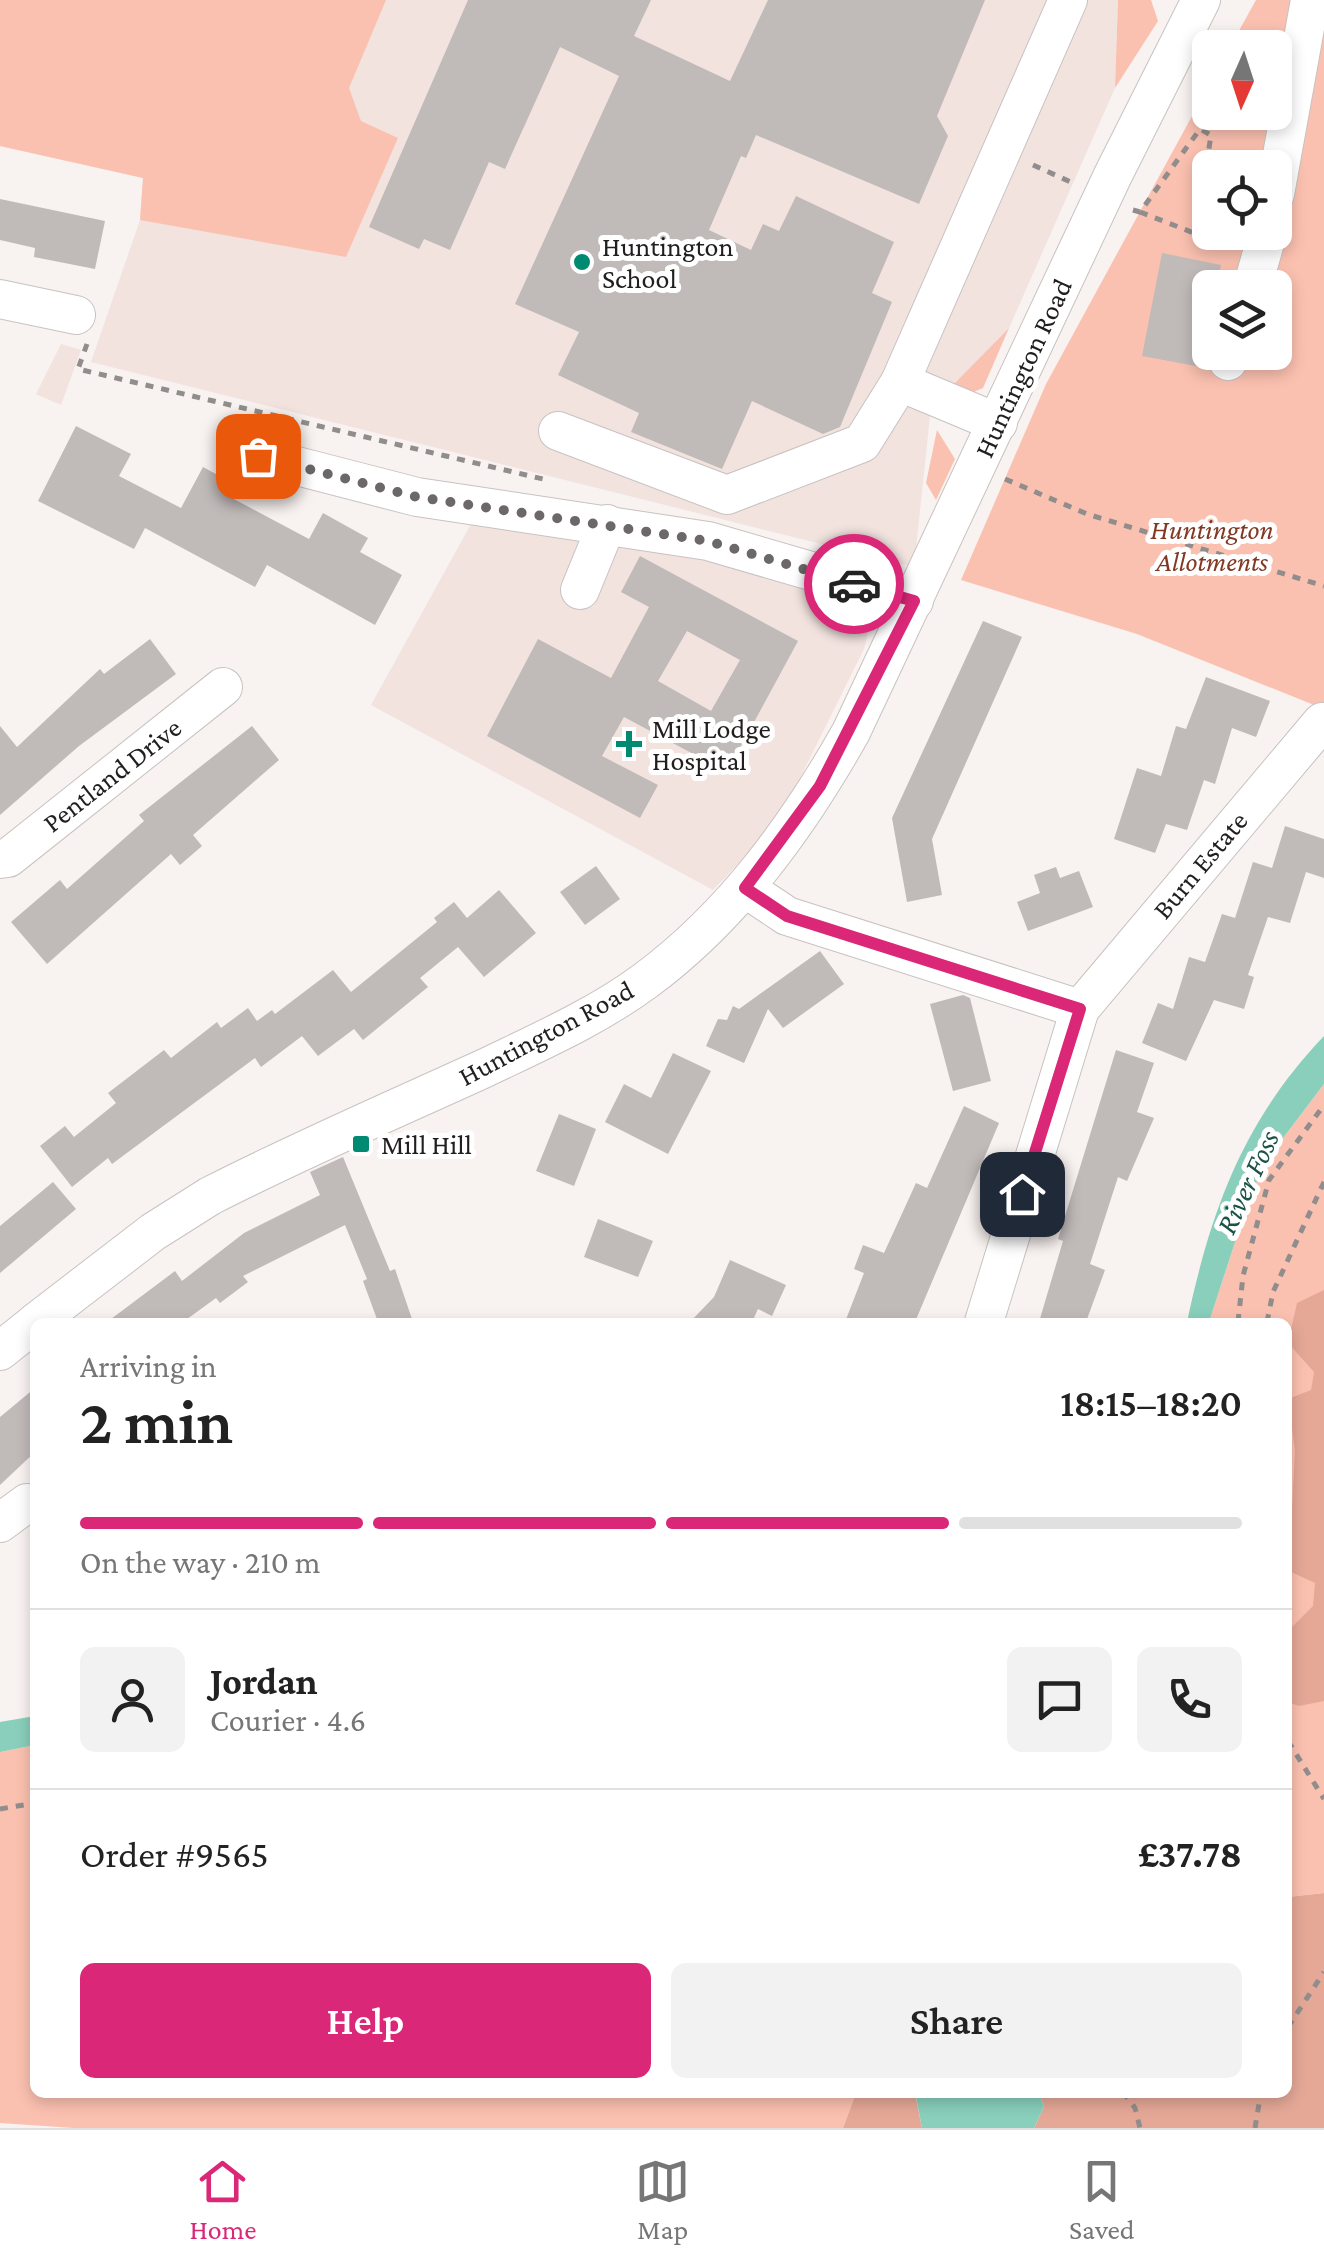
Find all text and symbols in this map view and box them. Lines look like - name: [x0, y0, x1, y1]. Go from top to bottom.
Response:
- north arrow: [1192, 30, 1292, 130]
- map controls: [1192, 30, 1292, 370]
- button: locate: [1192, 150, 1292, 250]
- place label: Huntington School: [602, 231, 733, 294]
- marker: Huntington School: [571, 251, 593, 273]
- button: layers: [1192, 270, 1292, 370]
- street label: Huntington Road: [968, 274, 1078, 462]
- pin: [216, 414, 301, 499]
- icon: bag: [231, 429, 286, 484]
- park label: Huntington Allotments: [1150, 514, 1274, 577]
- courier: [804, 534, 904, 634]
- icon: car: [827, 557, 882, 612]
- street label: Pentland Drive: [37, 712, 187, 838]
- place label: Mill Lodge Hospital: [652, 713, 771, 776]
- marker: Mill Lodge Hospital: [616, 731, 642, 757]
- street label: Burn Estate: [1146, 805, 1254, 925]
- street label: Huntington Road: [453, 974, 639, 1092]
- water label: River Foss: [1209, 1125, 1285, 1239]
- place label: Mill Hill: [381, 1129, 472, 1160]
- marker: Mill Hill: [350, 1133, 372, 1155]
- pin: [980, 1152, 1065, 1237]
- icon: home: [995, 1167, 1050, 1222]
- text: Arriving in: [80, 1348, 217, 1384]
- text: 18:15–18:20: [1060, 1382, 1242, 1424]
- text: 2 min: [80, 1385, 233, 1457]
- text: On the way · 210 m: [80, 1544, 321, 1580]
- button: person: [80, 1647, 185, 1752]
- button: chat: [1007, 1647, 1112, 1752]
- button: phone: [1137, 1647, 1242, 1752]
- text: Jordan: [210, 1660, 318, 1702]
- text: Courier · 4.6: [210, 1702, 366, 1738]
- text: Order #9565: [80, 1833, 269, 1875]
- text: £37.78: [1138, 1833, 1242, 1875]
- button: Help: [80, 1963, 651, 2078]
- button: Share: [671, 1963, 1242, 2078]
- tab: Home: [189, 2154, 256, 2245]
- tab: Map: [635, 2154, 690, 2245]
- tab: Saved: [1069, 2154, 1135, 2245]

